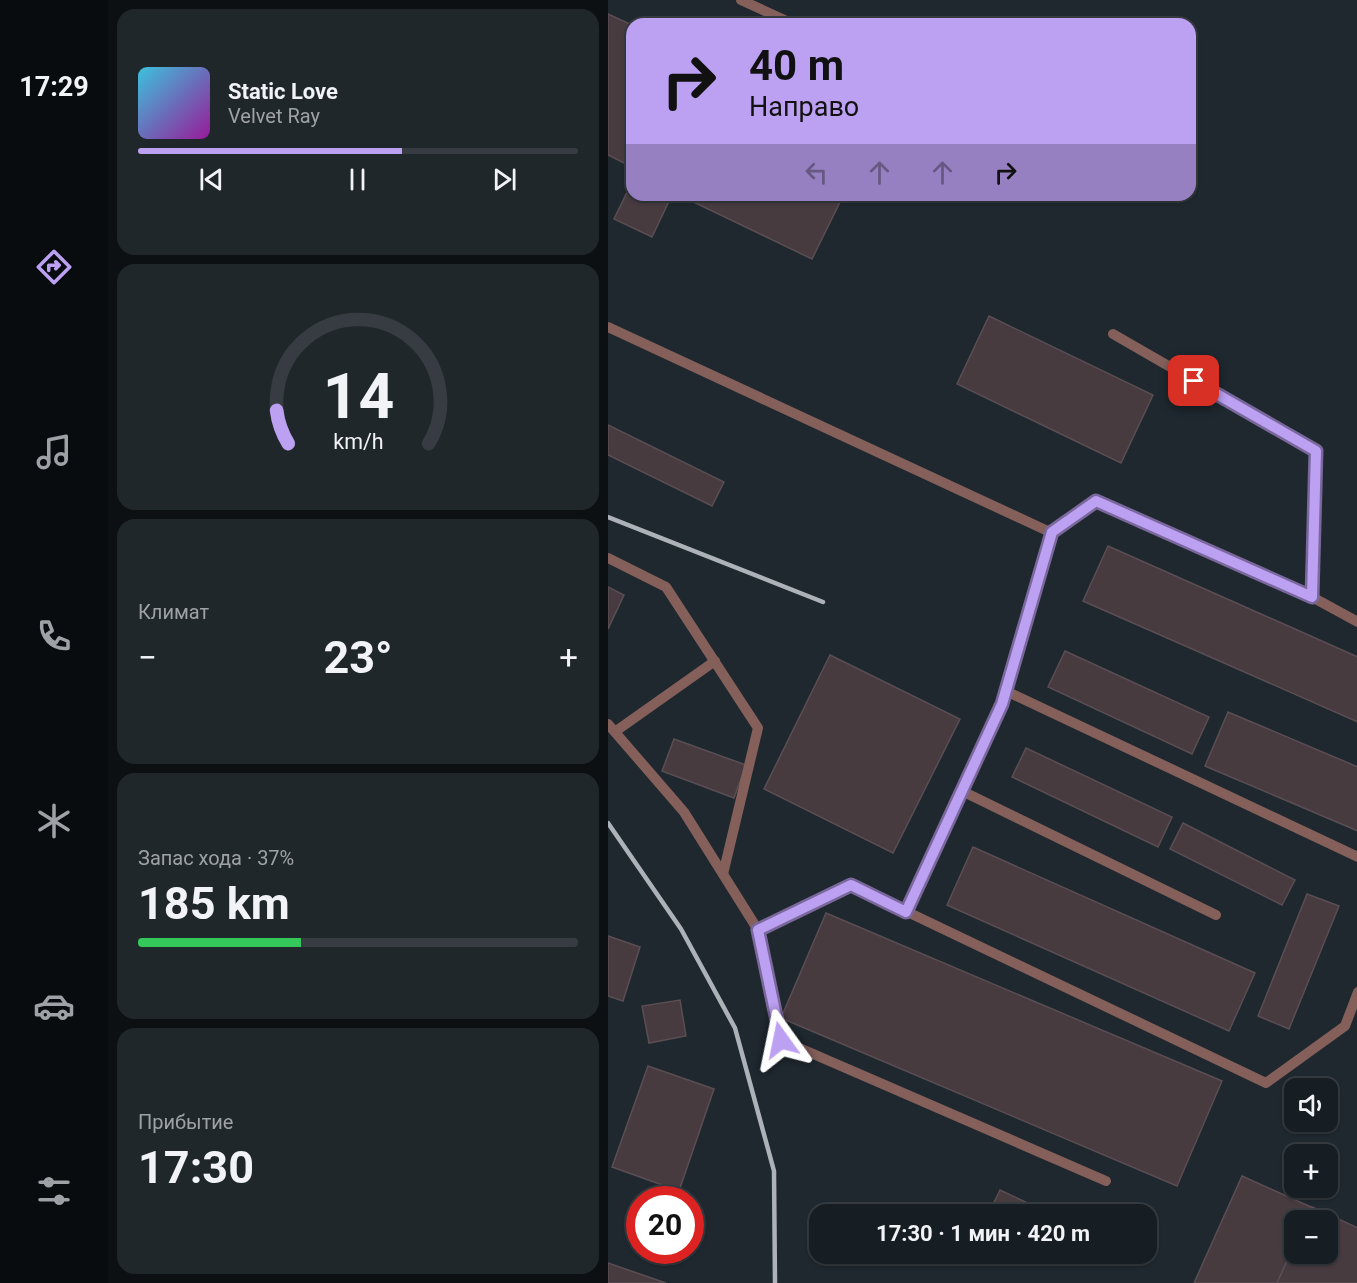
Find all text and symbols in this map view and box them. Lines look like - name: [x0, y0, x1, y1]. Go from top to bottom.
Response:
- text: 40 m: [749, 41, 844, 90]
- icon: right: [650, 42, 728, 120]
- text: 17:29: [19, 71, 89, 103]
- text: Static Love: [228, 79, 338, 104]
- text: Направо: [749, 91, 859, 123]
- text: Velvet Ray: [228, 104, 320, 128]
- icon: left: [800, 156, 833, 189]
- icon: ahead: [863, 156, 896, 189]
- icon: ahead: [926, 156, 959, 189]
- icon: right: [989, 156, 1022, 189]
- icon: previous: [195, 163, 228, 196]
- icon: pause: [341, 163, 374, 196]
- icon: next: [488, 163, 521, 196]
- icon: directions: [33, 246, 75, 288]
- pin: [1168, 355, 1219, 406]
- text: 14: [322, 360, 394, 433]
- icon: arrive: [1177, 364, 1210, 397]
- text: km/h: [333, 429, 383, 454]
- icon: music: [33, 431, 75, 473]
- text: Климат: [138, 600, 209, 624]
- icon: phone: [33, 615, 75, 657]
- text: 23°: [323, 631, 393, 684]
- text: −: [138, 638, 157, 677]
- text: +: [559, 638, 578, 677]
- icon: climate: [33, 800, 75, 842]
- text: Запас хода · 37%: [138, 846, 294, 870]
- text: 185 km: [138, 877, 290, 930]
- icon: car: [33, 985, 75, 1027]
- position arrow: [749, 1008, 813, 1072]
- map controls: [1284, 1078, 1338, 1264]
- button: sound: [1284, 1078, 1338, 1132]
- text: Прибытие: [138, 1110, 233, 1134]
- text: 17:30: [138, 1141, 254, 1194]
- button: +: [1284, 1144, 1338, 1198]
- icon: filters: [33, 1170, 75, 1212]
- speed limit sign: 20: [626, 1186, 704, 1264]
- button: −: [1284, 1210, 1338, 1264]
- text: 17:30 · 1 мин · 420 m: [876, 1221, 1090, 1246]

